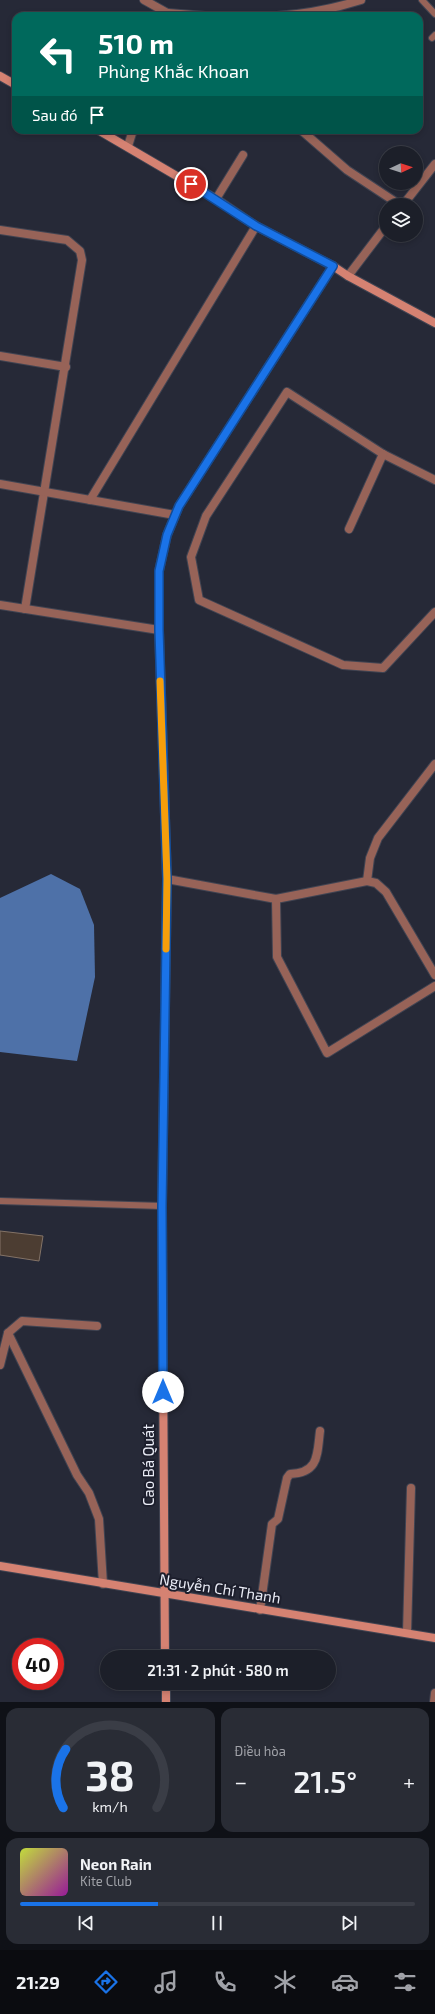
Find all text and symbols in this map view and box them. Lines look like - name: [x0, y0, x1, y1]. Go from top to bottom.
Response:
- text: 510 m: [98, 26, 174, 60]
- icon: left: [32, 28, 84, 80]
- text: Phùng Khắc Khoan: [98, 60, 249, 82]
- icon: arrive: [86, 104, 108, 126]
- text: Sau đó: [32, 106, 78, 124]
- north arrow: [379, 146, 423, 190]
- map controls: [379, 146, 423, 242]
- pin: [174, 167, 208, 201]
- icon: arrive: [180, 173, 202, 195]
- button: layers: [379, 198, 423, 242]
- position arrow: [142, 1371, 184, 1413]
- street label: Cao Bá Quát: [139, 1424, 158, 1506]
- street label: Nguyễn Chí Thanh: [158, 1570, 282, 1606]
- speed limit sign: 40: [12, 1638, 64, 1690]
- text: 21:31 · 2 phút · 580 m: [147, 1661, 289, 1679]
- text: Điều hòa: [235, 1743, 286, 1759]
- text: 38: [85, 1749, 135, 1799]
- text: 21.5°: [293, 1763, 357, 1799]
- text: −: [235, 1768, 247, 1794]
- text: +: [403, 1768, 415, 1794]
- text: km/h: [93, 1798, 128, 1815]
- text: Neon Rain: [80, 1855, 152, 1873]
- text: Kite Club: [80, 1873, 132, 1889]
- icon: previous: [75, 1912, 97, 1934]
- icon: pause: [206, 1912, 228, 1934]
- icon: next: [338, 1912, 360, 1934]
- icon: directions: [92, 1968, 120, 1996]
- icon: music: [152, 1968, 180, 1996]
- icon: phone: [211, 1968, 239, 1996]
- icon: climate: [271, 1968, 299, 1996]
- icon: car: [331, 1968, 359, 1996]
- icon: filters: [391, 1968, 419, 1996]
- text: 21:29: [16, 1971, 60, 1993]

